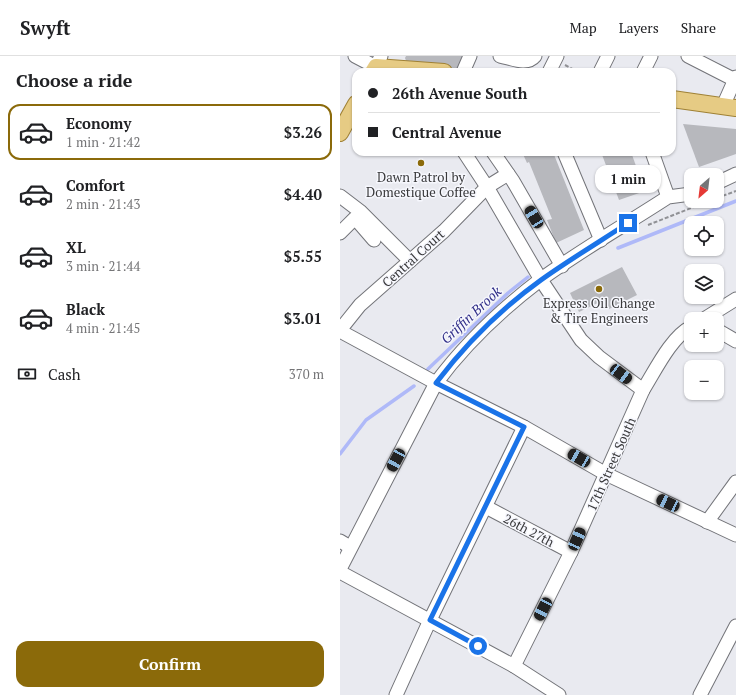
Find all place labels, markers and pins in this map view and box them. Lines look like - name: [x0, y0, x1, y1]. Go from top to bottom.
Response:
- marker: Dawn Patrol by Domestique Coffee: [416, 158, 426, 168]
- place label: Dawn Patrol by Domestique Coffee: [366, 168, 476, 201]
- marker: Express Oil Change & Tire Engineers: [594, 284, 604, 294]
- place label: Express Oil Change & Tire Engineers: [543, 294, 655, 327]

